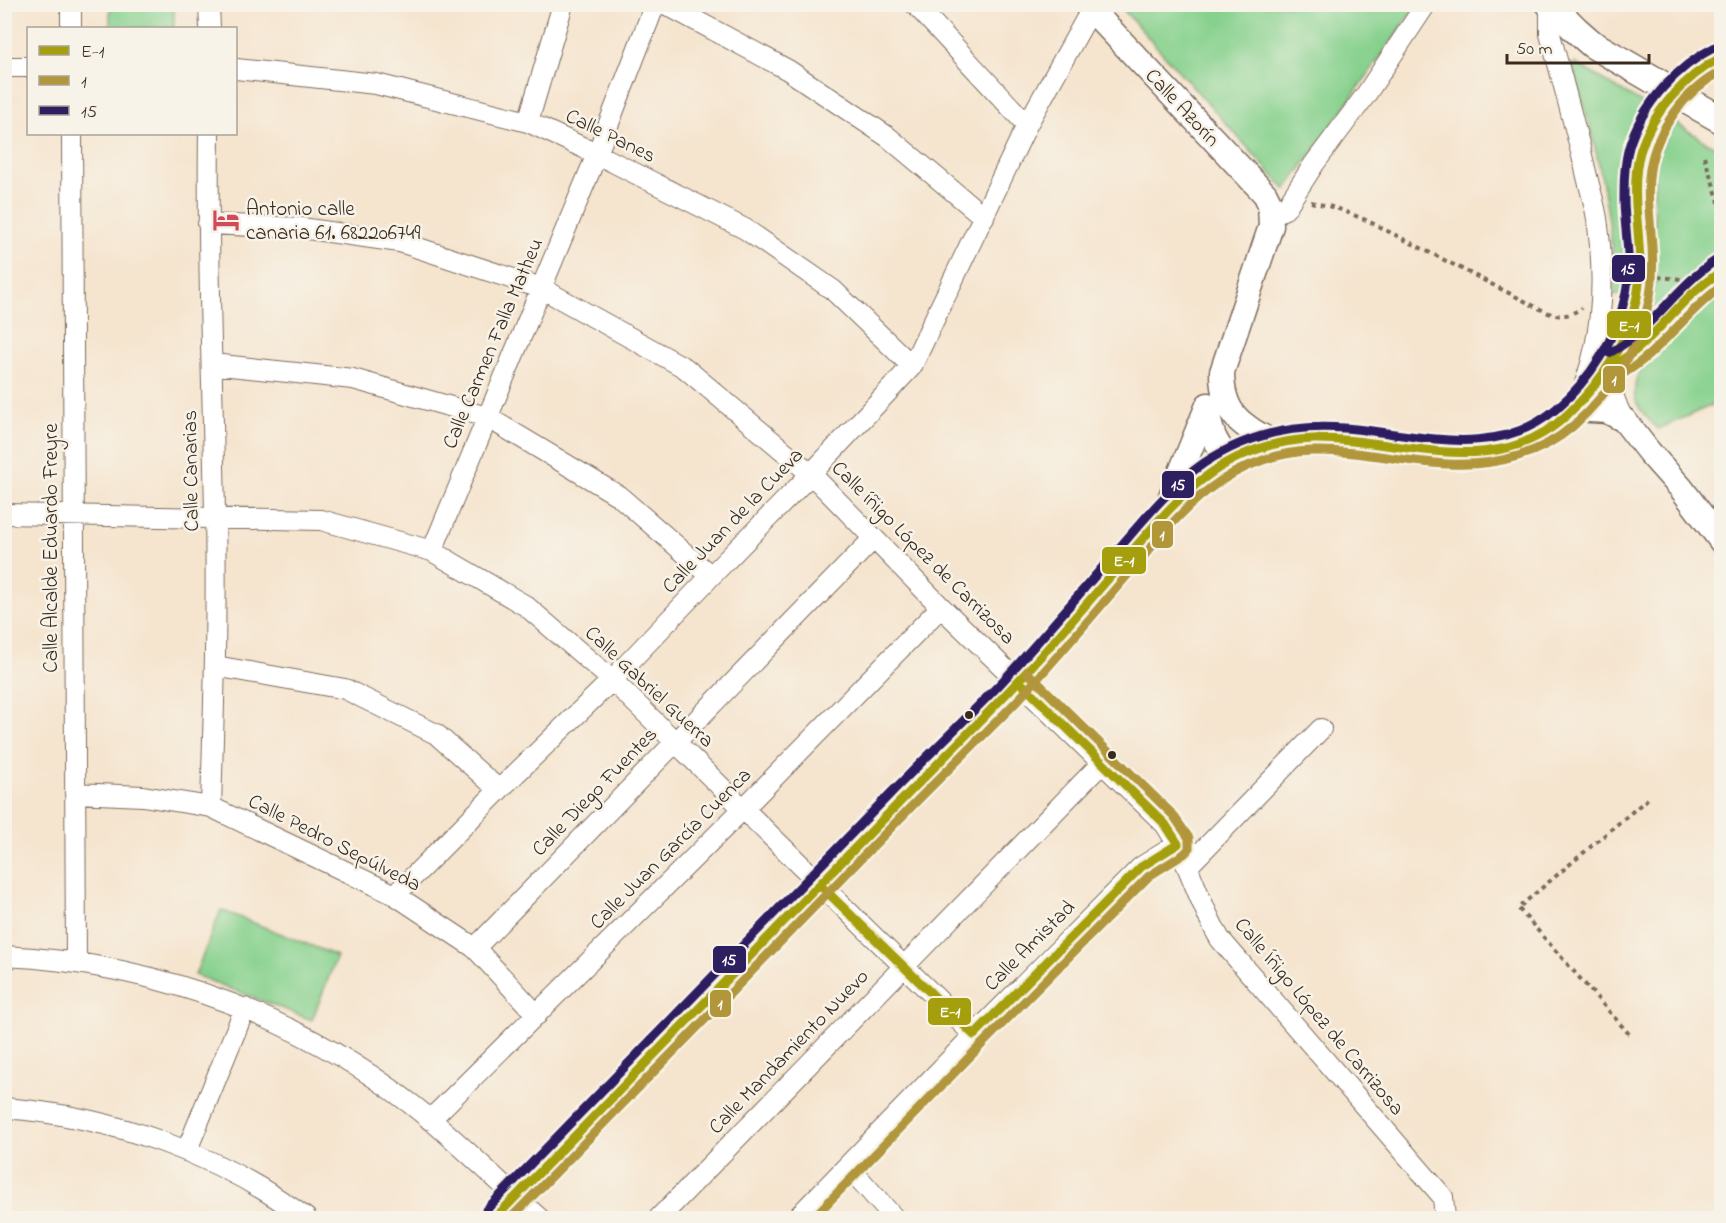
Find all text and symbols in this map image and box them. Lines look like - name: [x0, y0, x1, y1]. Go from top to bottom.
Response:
- legend: [27, 27, 237, 135]
- scale bar: [1507, 27, 1650, 65]
- text: 50 m: [1516, 37, 1553, 63]
- text: E-1: [81, 40, 105, 66]
- street label: Calle Azorín: [1137, 62, 1226, 154]
- text: 1: [81, 70, 87, 96]
- text: 15: [81, 100, 97, 126]
- street label: Calle Panes: [560, 102, 660, 172]
- place label: Antonio calle canaria 61. 682206749: [246, 195, 421, 249]
- hotel icon: Antonio calle canaria 61. 682206749: [211, 205, 241, 235]
- street label: Calle Carmen Falla Matheu: [436, 234, 552, 454]
- line badge: 15: [1611, 254, 1646, 283]
- text: 15: [1621, 258, 1636, 282]
- line badge: E-1: [1606, 310, 1652, 339]
- text: E-1: [1619, 315, 1640, 339]
- line badge: 1: [1602, 365, 1626, 394]
- text: 1: [1611, 369, 1617, 393]
- street label: Calle Canarias: [176, 410, 208, 532]
- street label: Calle Alcalde Eduardo Freyre: [37, 423, 69, 673]
- street label: Calle Juan de la Cueva: [656, 442, 811, 601]
- street label: Calle íñigo López de Carrizosa: [822, 455, 1021, 654]
- line badge: 15: [1161, 470, 1195, 499]
- text: 15: [1171, 474, 1186, 498]
- line badge: 1: [1151, 520, 1174, 549]
- text: 1: [1159, 524, 1165, 548]
- line badge: E-1: [1101, 546, 1147, 575]
- text: E-1: [1114, 550, 1135, 574]
- street label: Calle Gabriel Guerra: [577, 619, 720, 756]
- unlabelled marker: [963, 709, 975, 721]
- street label: Calle Diego Fuentes: [526, 721, 667, 865]
- unlabelled marker: [1106, 749, 1118, 761]
- street label: Calle Juan García Cuenca: [584, 762, 759, 937]
- street label: Calle Pedro Sepúlveda: [242, 787, 426, 900]
- street label: Calle Amistad: [978, 894, 1083, 999]
- street label: Calle Íñigo López de Carrizosa: [1225, 912, 1411, 1124]
- line badge: 15: [712, 945, 747, 974]
- text: 15: [722, 949, 737, 973]
- street label: Calle Mandamiento Nuevo: [702, 963, 877, 1142]
- line badge: 1: [709, 989, 732, 1018]
- text: 1: [717, 993, 723, 1017]
- line badge: E-1: [927, 997, 972, 1026]
- text: E-1: [940, 1001, 961, 1025]

